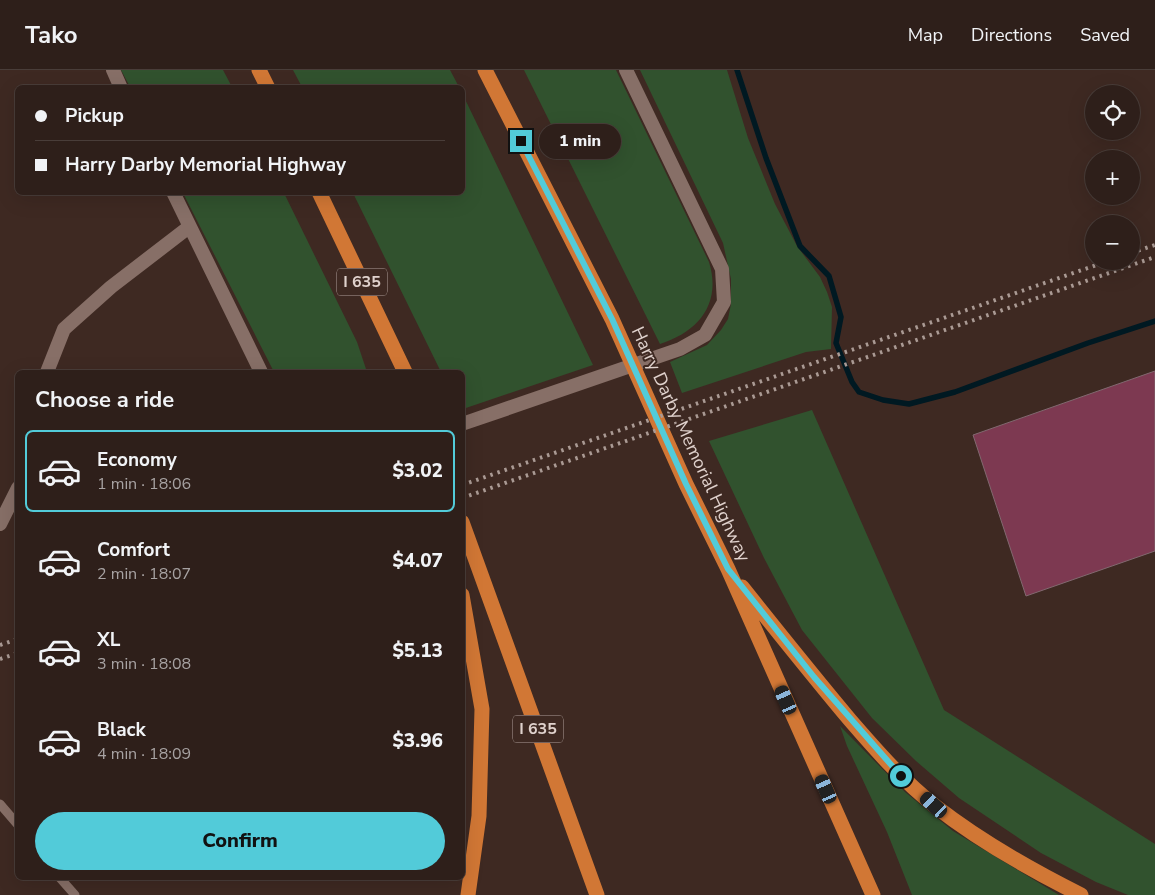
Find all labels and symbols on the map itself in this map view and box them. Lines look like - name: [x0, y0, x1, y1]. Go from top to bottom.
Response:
- callout: 1 min: [538, 124, 621, 158]
- route end: [510, 130, 532, 152]
- road number: I 635: [337, 268, 387, 296]
- street label: Harry Darby Memorial Highway: [626, 323, 756, 566]
- car: [773, 683, 798, 717]
- road number: I 635: [513, 716, 563, 742]
- route start: [890, 765, 912, 787]
- car: [813, 772, 838, 806]
- car: [917, 789, 950, 821]

